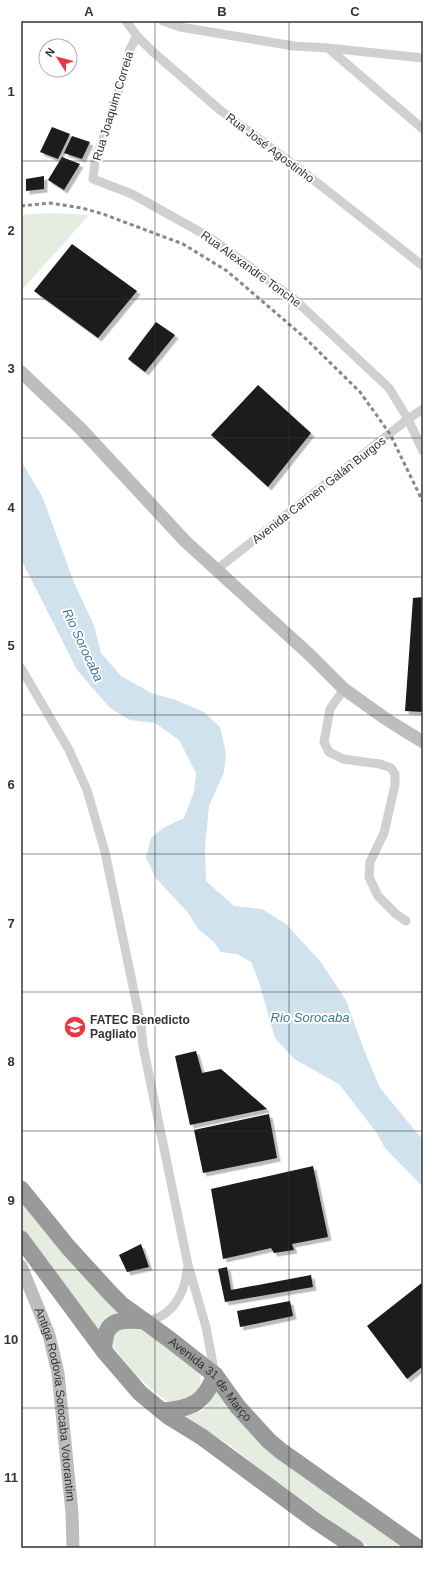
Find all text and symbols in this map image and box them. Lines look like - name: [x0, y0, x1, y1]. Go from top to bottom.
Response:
- text: A: [84, 4, 94, 19]
- text: B: [217, 4, 227, 19]
- text: C: [350, 4, 360, 19]
- north arrow: [38, 38, 78, 78]
- text: N: [43, 45, 57, 59]
- street label: Rua Joaquim Correia: [90, 49, 136, 162]
- text: 1: [7, 84, 15, 99]
- street label: Rua José Agostinho: [223, 110, 317, 186]
- text: 2: [7, 223, 15, 238]
- street label: Rua Alexandre Tonche: [198, 228, 304, 310]
- text: 3: [7, 361, 15, 376]
- street label: Avenida Carmen Galán Burgos: [249, 433, 389, 547]
- text: 4: [7, 500, 15, 515]
- water label: Rio Sorocaba: [60, 606, 106, 684]
- text: 5: [7, 638, 15, 653]
- text: 6: [7, 777, 15, 792]
- text: 7: [7, 916, 15, 931]
- water label: Rio Sorocaba: [271, 1010, 349, 1025]
- place label: FATEC Benedicto Pagliato: [90, 1013, 190, 1041]
- school or university icon: FATEC Benedicto Pagliato: [62, 1014, 88, 1040]
- text: 8: [7, 1054, 15, 1069]
- text: 9: [7, 1193, 15, 1208]
- street label: Antiga Rodovia Sorocaba Votorantim: [32, 1305, 78, 1502]
- text: 10: [4, 1332, 18, 1347]
- street label: Avenida 31 de Março: [166, 1334, 255, 1424]
- text: 11: [4, 1470, 18, 1485]

